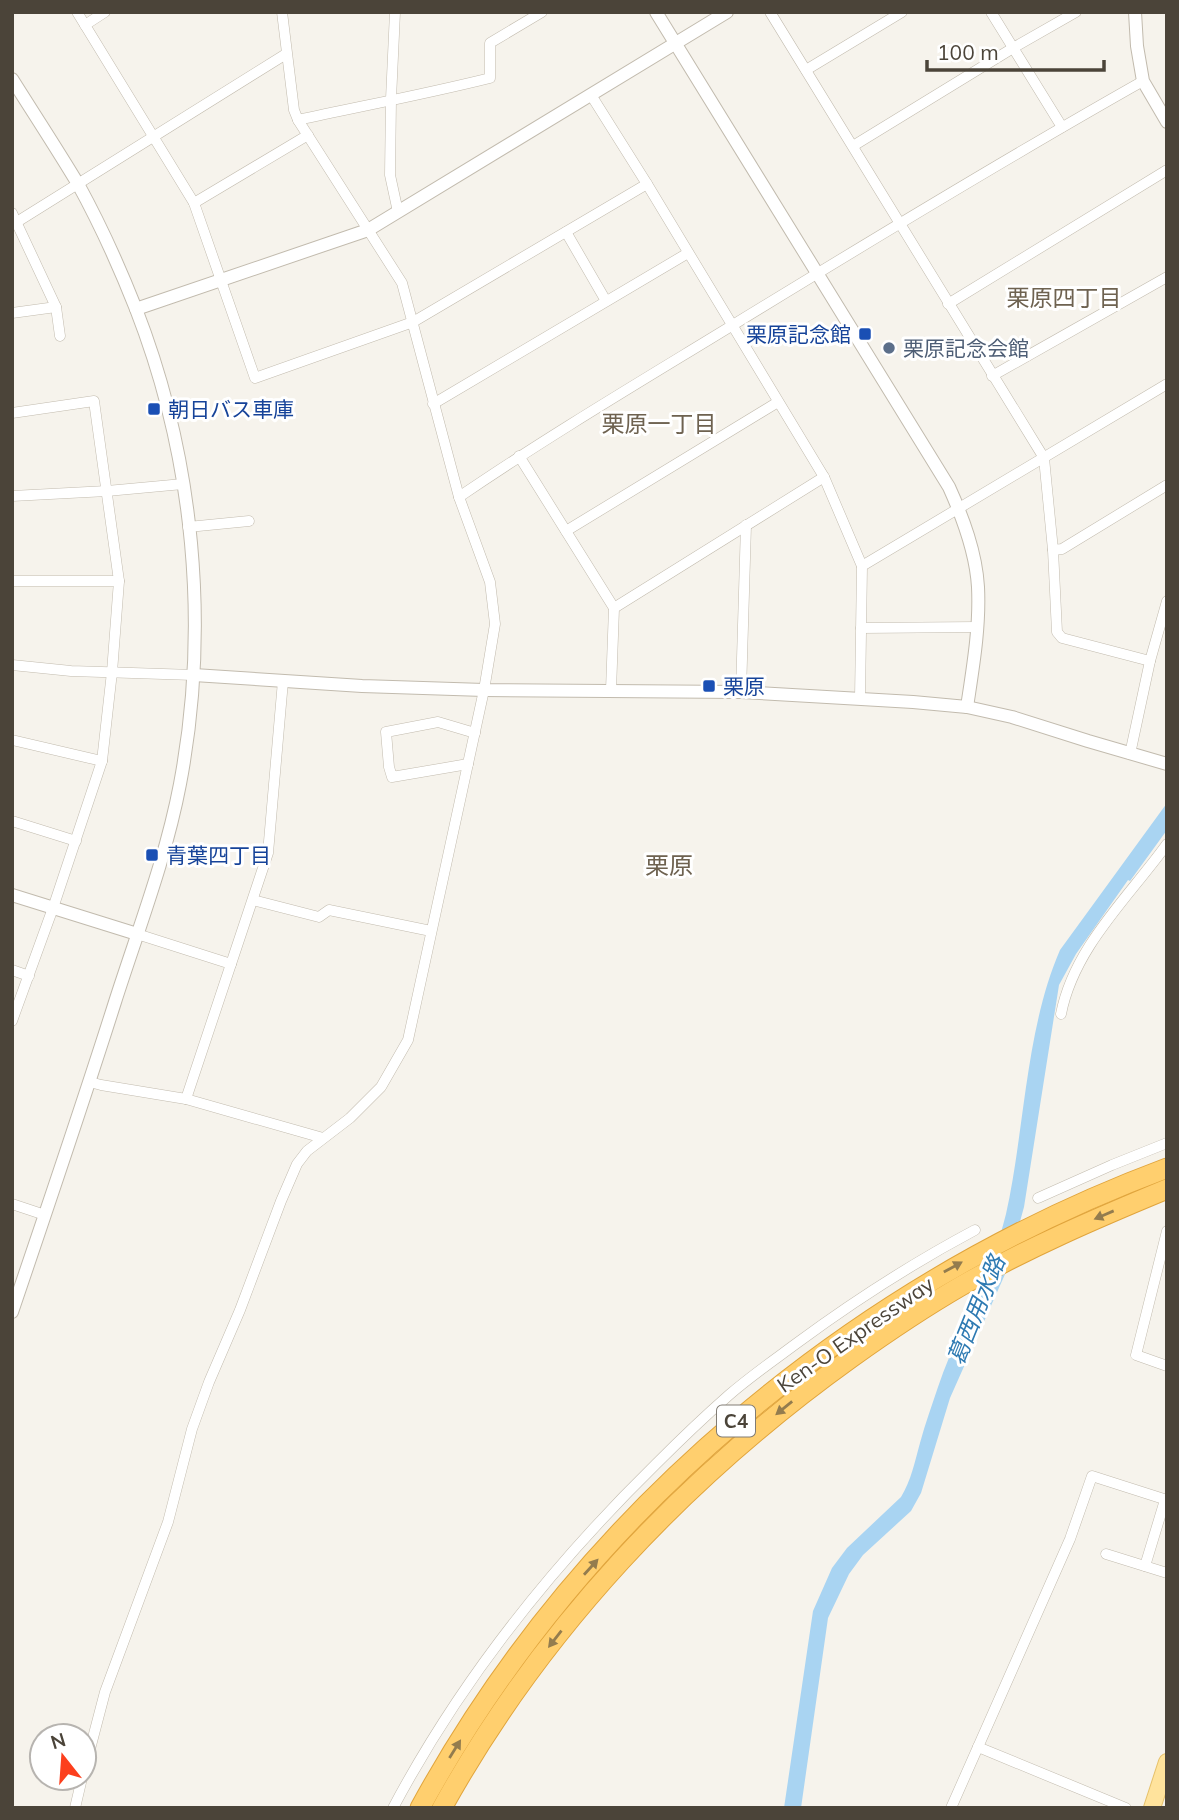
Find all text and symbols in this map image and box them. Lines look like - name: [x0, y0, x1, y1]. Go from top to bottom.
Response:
- scale bar: [927, 28, 1104, 72]
- text: 100 m: [937, 39, 999, 65]
- district label: 栗原四丁目: [1007, 283, 1122, 312]
- place label: 栗原記念館: [746, 321, 851, 347]
- marker: 栗原記念館: [857, 326, 873, 342]
- place label: 栗原記念会館: [903, 335, 1029, 361]
- marker: 栗原記念会館: [881, 340, 897, 356]
- place label: 朝日バス車庫: [168, 396, 294, 422]
- marker: 朝日バス車庫: [146, 401, 162, 417]
- district label: 栗原一丁目: [602, 409, 717, 438]
- place label: 栗原: [723, 673, 765, 699]
- marker: 栗原: [701, 678, 717, 694]
- place label: 青葉四丁目: [166, 842, 271, 868]
- marker: 青葉四丁目: [144, 847, 160, 863]
- district label: 栗原: [645, 850, 693, 880]
- one-way arrow: [1093, 1210, 1114, 1221]
- water label: 葛西用水路: [941, 1249, 1012, 1369]
- one-way arrow: [944, 1261, 963, 1273]
- street label: Ken-O Expressway: [772, 1270, 938, 1398]
- one-way arrow: [776, 1401, 794, 1416]
- road number: C4: [717, 1406, 755, 1436]
- one-way arrow: [582, 1558, 598, 1575]
- one-way arrow: [548, 1630, 563, 1647]
- north arrow: [28, 1722, 98, 1792]
- text: N: [48, 1727, 68, 1754]
- one-way arrow: [449, 1739, 462, 1759]

